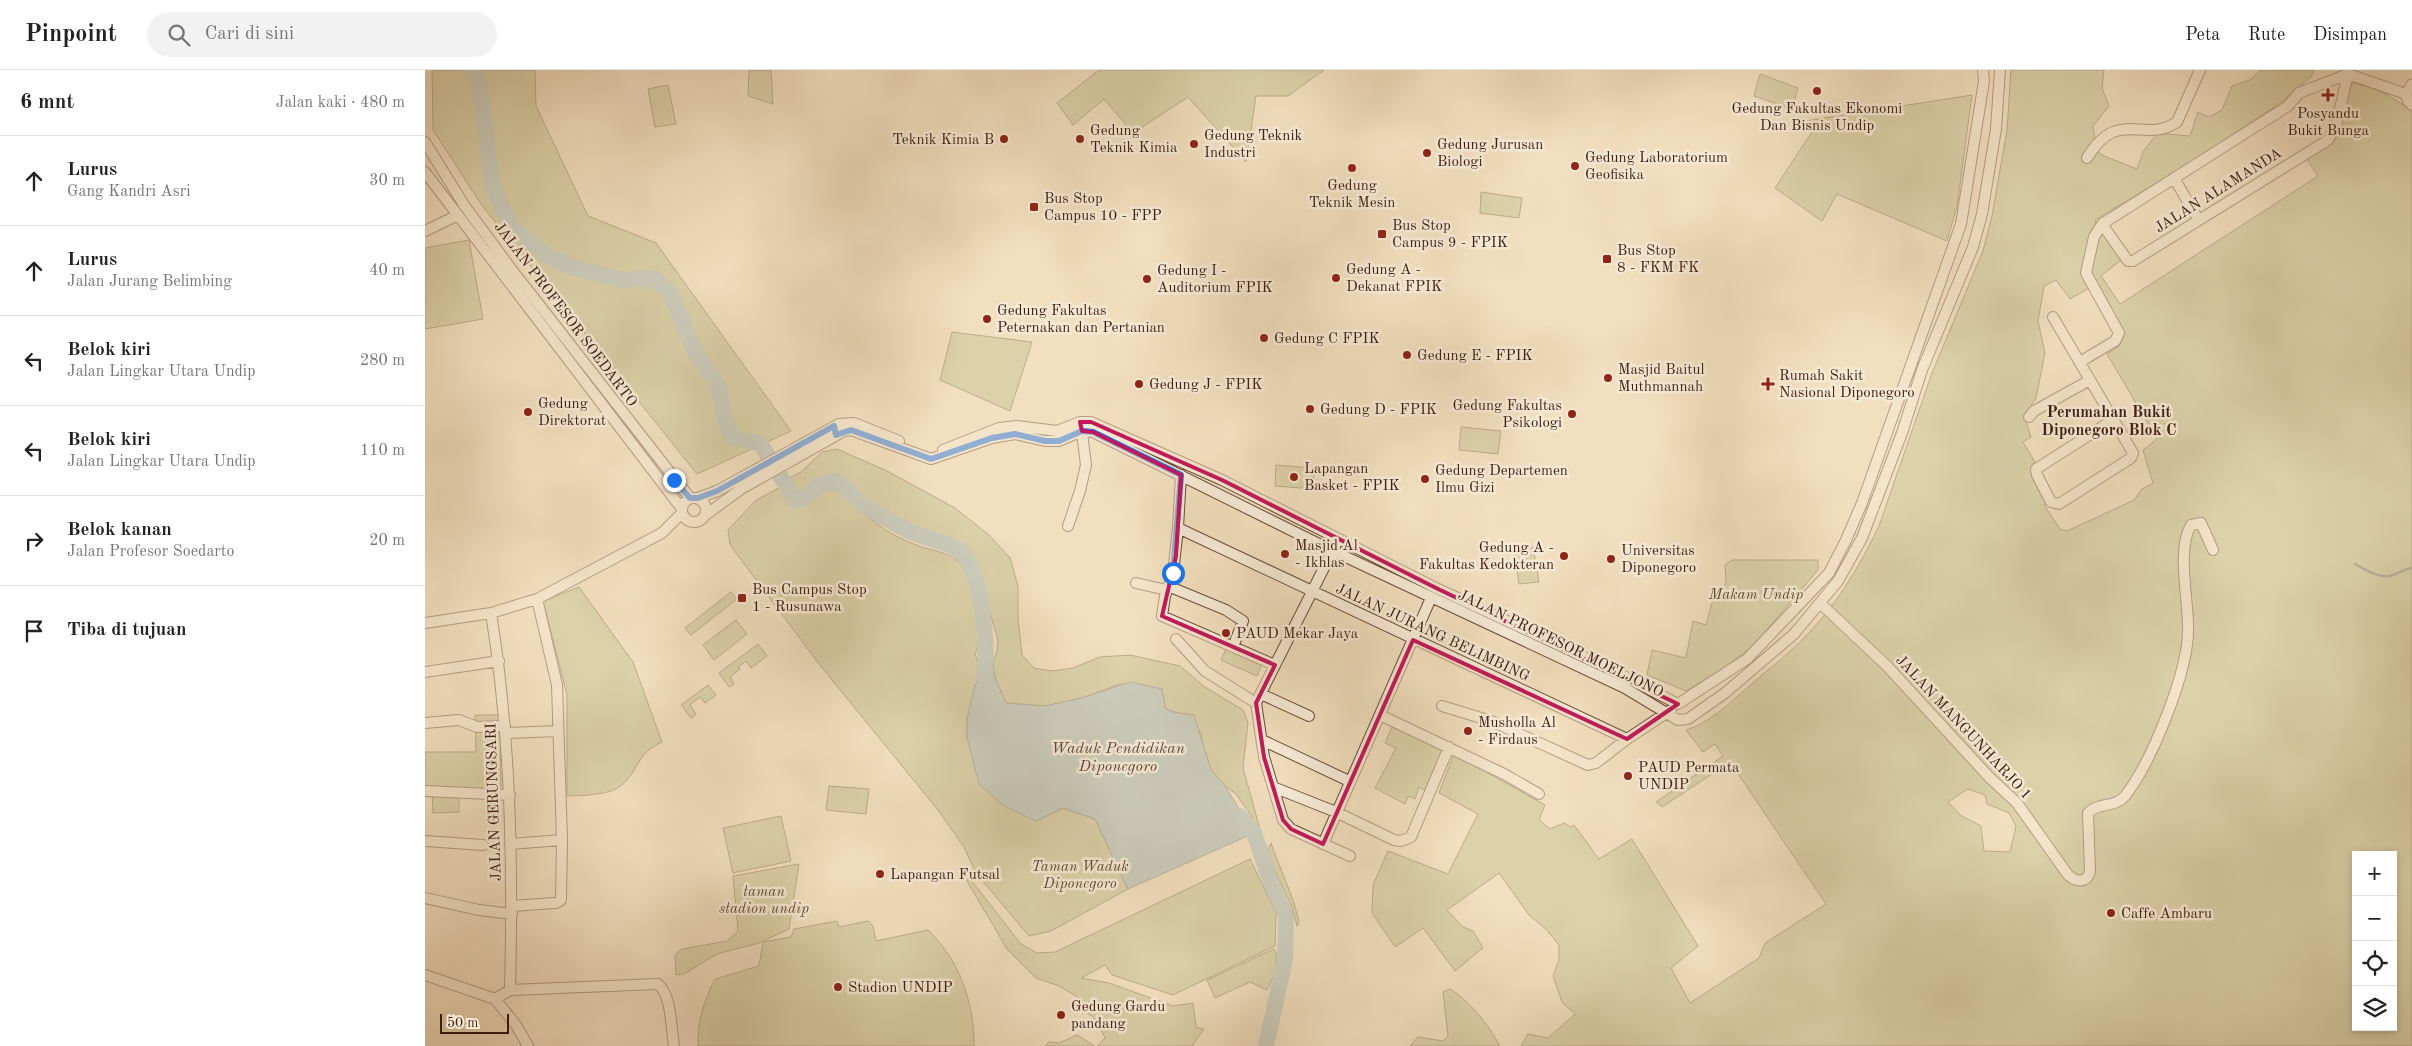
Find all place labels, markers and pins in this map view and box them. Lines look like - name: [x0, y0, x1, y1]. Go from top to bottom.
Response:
- marker: Gedung Fakultas Ekonomi Dan Bisnis Undip: [1811, 85, 1823, 97]
- marker: Posyandu Bukit Bunga: [2321, 88, 2335, 102]
- place label: Gedung Fakultas Ekonomi Dan Bisnis Undip: [1732, 102, 1902, 134]
- place label: Posyandu Bukit Bunga: [2287, 107, 2369, 139]
- place label: Gedung Teknik Kimia: [1090, 124, 1178, 156]
- place label: Gedung Teknik Industri: [1204, 129, 1302, 161]
- place label: Teknik Kimia B: [892, 133, 994, 148]
- marker: Teknik Kimia B: [998, 133, 1010, 145]
- marker: Gedung Teknik Kimia: [1074, 133, 1086, 145]
- marker: Gedung Teknik Industri: [1188, 138, 1200, 150]
- place label: Gedung Jurusan Biologi: [1437, 138, 1543, 170]
- marker: Gedung Jurusan Biologi: [1421, 147, 1433, 159]
- place label: Gedung Laboratorium Geofisika: [1585, 151, 1728, 183]
- marker: Gedung Laboratorium Geofisika: [1569, 160, 1581, 172]
- marker: Gedung Teknik Mesin: [1346, 162, 1358, 174]
- place label: Gedung Teknik Mesin: [1309, 179, 1395, 211]
- place label: Bus Stop Campus 10 - FPP: [1044, 192, 1162, 224]
- marker: Bus Stop Campus 10 - FPP: [1028, 201, 1040, 213]
- place label: Bus Stop Campus 9 - FPIK: [1392, 219, 1508, 251]
- marker: Bus Stop Campus 9 - FPIK: [1376, 228, 1388, 240]
- place label: Bus Stop 8 - FKM FK: [1617, 244, 1699, 276]
- marker: Bus Stop 8 - FKM FK: [1601, 253, 1613, 265]
- place label: Gedung A - Dekanat FPIK: [1346, 263, 1442, 295]
- place label: Gedung I - Auditorium FPIK: [1157, 264, 1273, 296]
- marker: Gedung A - Dekanat FPIK: [1330, 272, 1342, 284]
- marker: Gedung I - Auditorium FPIK: [1141, 273, 1153, 285]
- place label: Gedung Fakultas Peternakan dan Pertanian: [997, 304, 1165, 336]
- marker: Gedung Fakultas Peternakan dan Pertanian: [981, 313, 993, 325]
- marker: Gedung C FPIK: [1258, 332, 1270, 344]
- place label: Gedung C FPIK: [1274, 332, 1380, 347]
- marker: Gedung E - FPIK: [1401, 349, 1413, 361]
- place label: Gedung E - FPIK: [1417, 349, 1533, 364]
- place label: Masjid Baitul Muthmannah: [1618, 363, 1705, 395]
- place label: Rumah Sakit Nasional Diponegoro: [1779, 369, 1915, 401]
- marker: Masjid Baitul Muthmannah: [1602, 372, 1614, 384]
- marker: Rumah Sakit Nasional Diponegoro: [1761, 377, 1775, 391]
- marker: Gedung J - FPIK: [1133, 378, 1145, 390]
- place label: Gedung J - FPIK: [1149, 378, 1263, 393]
- place label: Gedung Direktorat: [538, 397, 606, 429]
- place label: Gedung Fakultas Psikologi: [1452, 399, 1562, 431]
- marker: Gedung D - FPIK: [1304, 403, 1316, 415]
- place label: Gedung D - FPIK: [1320, 403, 1437, 418]
- marker: Gedung Direktorat: [522, 406, 534, 418]
- marker: Gedung Fakultas Psikologi: [1566, 408, 1578, 420]
- place label: Lapangan Basket - FPIK: [1304, 462, 1400, 494]
- place label: Gedung Departemen Ilmu Gizi: [1435, 464, 1568, 496]
- marker: Lapangan Basket - FPIK: [1288, 471, 1300, 483]
- marker: Gedung Departemen Ilmu Gizi: [1419, 473, 1431, 485]
- place label: Masjid Al - Ikhlas: [1295, 539, 1358, 571]
- place label: Gedung A - Fakultas Kedokteran: [1419, 541, 1554, 573]
- place label: Universitas Diponegoro: [1621, 544, 1696, 576]
- marker: Masjid Al - Ikhlas: [1279, 548, 1291, 560]
- marker: Gedung A - Fakultas Kedokteran: [1558, 550, 1570, 562]
- marker: Universitas Diponegoro: [1605, 553, 1617, 565]
- place label: Bus Campus Stop 1 - Rusunawa: [752, 583, 867, 615]
- marker: Bus Campus Stop 1 - Rusunawa: [736, 592, 748, 604]
- marker: PAUD Mekar Jaya: [1220, 627, 1232, 639]
- place label: PAUD Mekar Jaya: [1236, 627, 1359, 642]
- place label: Musholla Al - Firdaus: [1478, 716, 1556, 748]
- marker: Musholla Al - Firdaus: [1462, 725, 1474, 737]
- place label: PAUD Permata UNDIP: [1638, 761, 1740, 793]
- marker: PAUD Permata UNDIP: [1622, 770, 1634, 782]
- marker: Lapangan Futsal: [874, 868, 886, 880]
- place label: Lapangan Futsal: [890, 868, 1000, 883]
- marker: Caffe Ambaru: [2105, 907, 2117, 919]
- place label: Caffe Ambaru: [2121, 907, 2212, 922]
- marker: Stadion UNDIP: [832, 981, 844, 993]
- place label: Stadion UNDIP: [848, 981, 953, 996]
- place label: Gedung Gardu pandang: [1071, 1000, 1165, 1032]
- marker: Gedung Gardu pandang: [1055, 1009, 1067, 1021]

